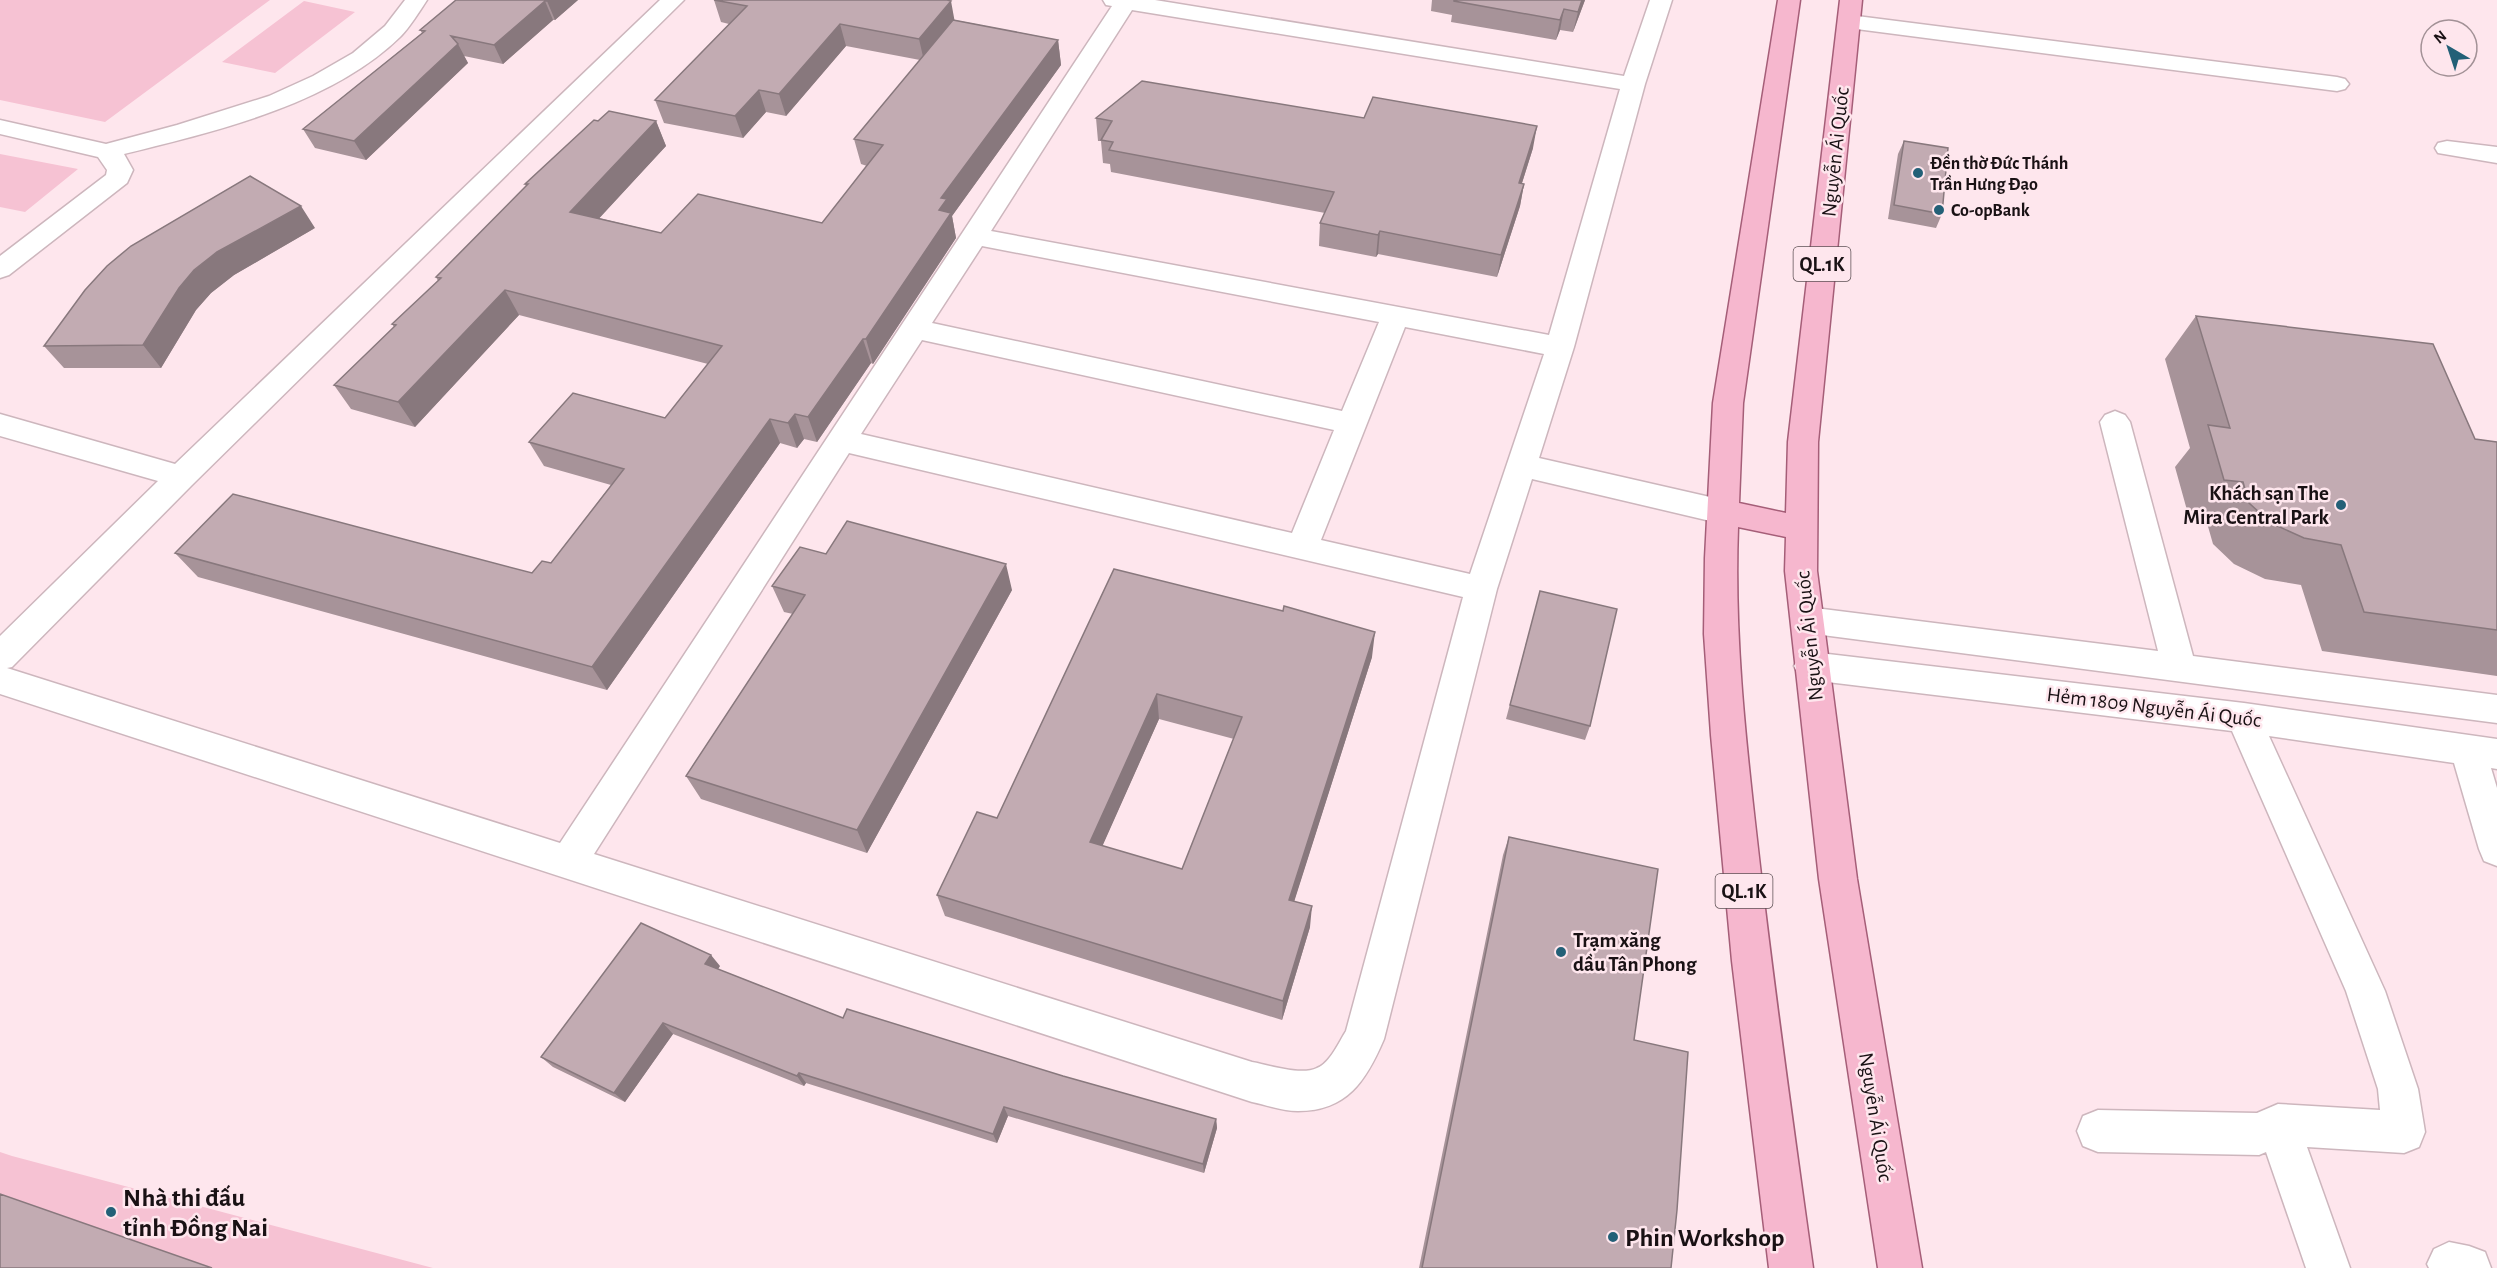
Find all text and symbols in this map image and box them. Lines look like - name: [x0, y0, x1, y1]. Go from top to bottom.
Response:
- north arrow: [2419, 18, 2479, 78]
- text: N: [2431, 27, 2450, 47]
- street label: Nguyễn Ái Quốc: [1816, 86, 1853, 218]
- place label: Đền thờ Đức Thánh Trần Hưng Đạo: [1930, 153, 2068, 194]
- marker: Đền thờ Đức Thánh Trần Hưng Đạo: [1911, 166, 1925, 180]
- place label: Co-opBank: [1951, 202, 2030, 220]
- marker: Co-opBank: [1932, 203, 1946, 217]
- road number: QL.1K: [1794, 247, 1850, 281]
- place label: Khách sạn The Mira Central Park: [2183, 483, 2330, 528]
- marker: Khách sạn The Mira Central Park: [2334, 498, 2348, 512]
- street label: Nguyễn Ái Quốc: [1790, 570, 1827, 702]
- street label: Hẻm 1809 Nguyễn Ái Quốc: [2046, 682, 2263, 731]
- road number: QL.1K: [1716, 874, 1772, 908]
- place label: Trạm xăng dầu Tân Phong: [1573, 930, 1697, 975]
- marker: Trạm xăng dầu Tân Phong: [1554, 945, 1568, 959]
- street label: Nguyễn Ái Quốc: [1855, 1051, 1898, 1183]
- place label: Nhà thi đấu tỉnh Đồng Nai: [123, 1185, 268, 1241]
- marker: Nhà thi đấu tỉnh Đồng Nai: [104, 1205, 118, 1219]
- place label: Phin Workshop: [1625, 1225, 1784, 1251]
- marker: Phin Workshop: [1606, 1230, 1620, 1244]

